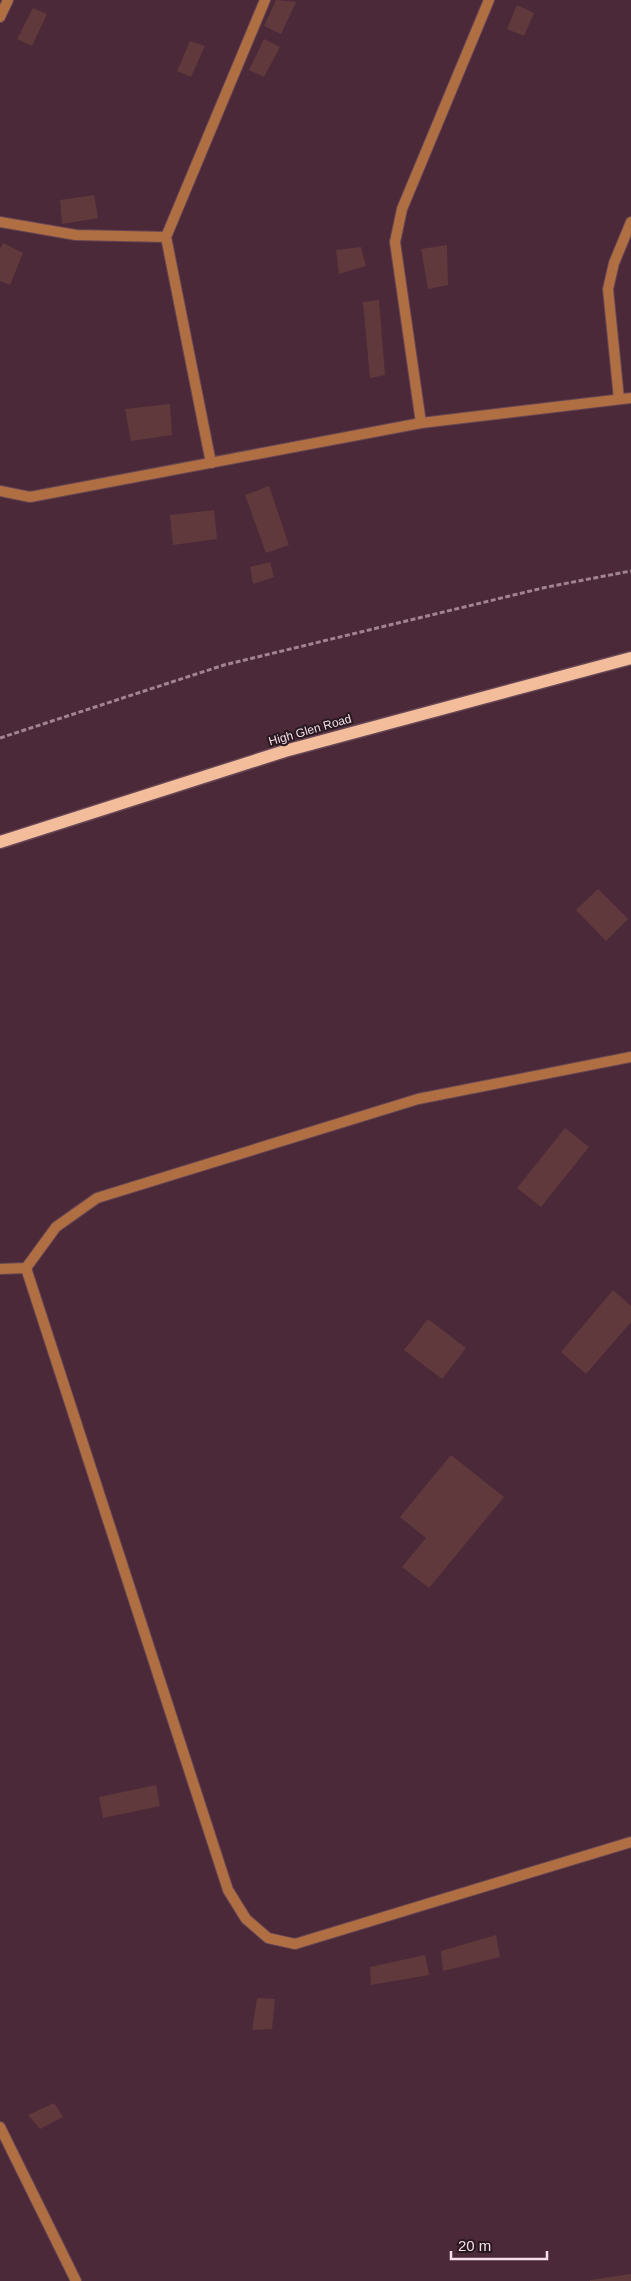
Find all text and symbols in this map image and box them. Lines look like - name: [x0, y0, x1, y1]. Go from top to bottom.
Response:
- street label: High Glen Road: [267, 712, 353, 748]
- scale bar: [451, 2228, 547, 2260]
- text: 20 m: [458, 2237, 491, 2254]

